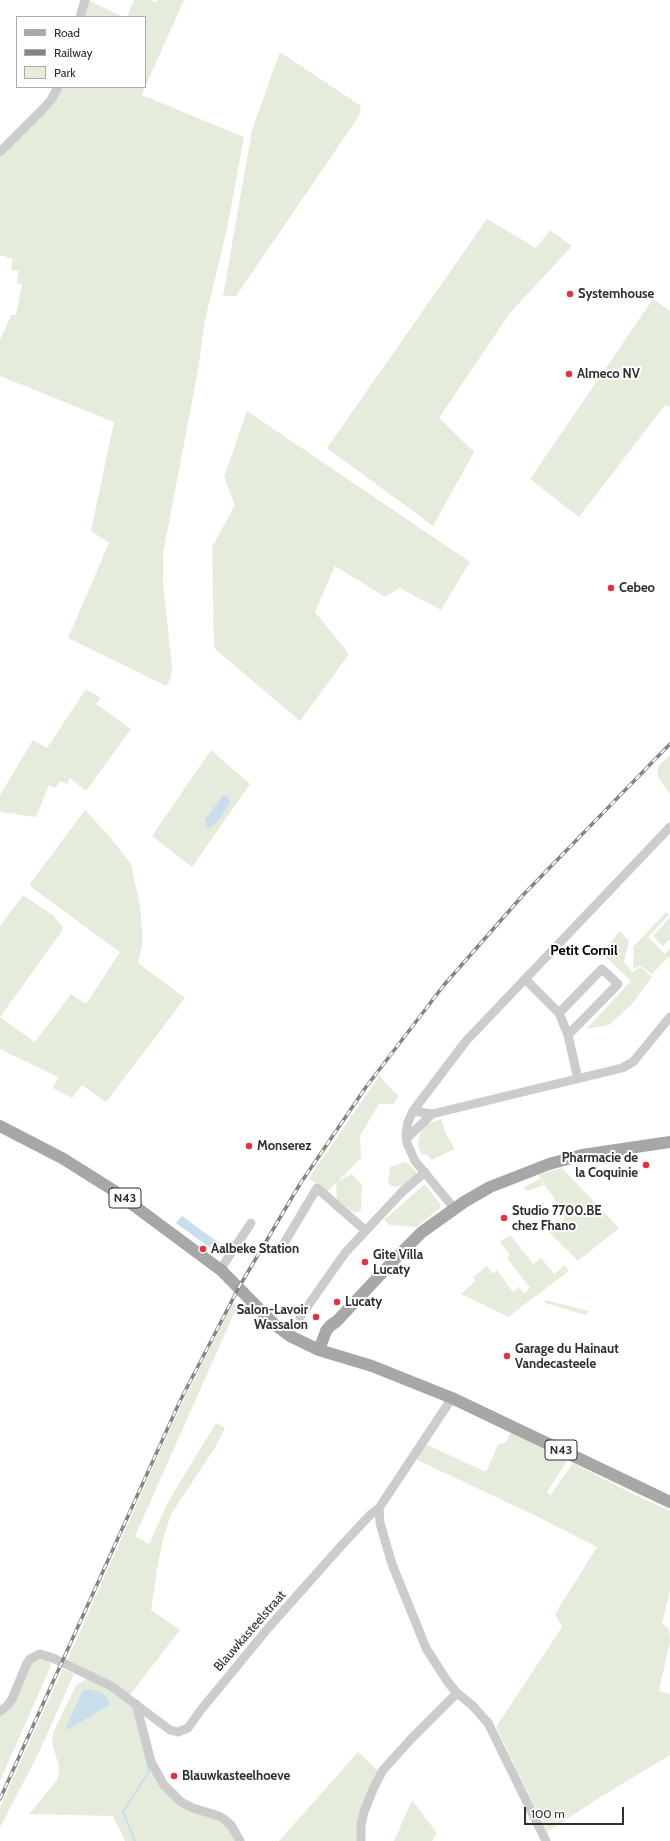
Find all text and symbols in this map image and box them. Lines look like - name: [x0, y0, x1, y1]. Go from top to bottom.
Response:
- legend: [16, 16, 146, 88]
- text: Road: [54, 25, 80, 40]
- text: Railway: [54, 45, 92, 60]
- text: Park: [54, 65, 76, 80]
- place label: Systemhouse: [578, 286, 654, 302]
- marker: Systemhouse: [565, 289, 575, 299]
- place label: Almeco NV: [577, 366, 640, 382]
- marker: Almeco NV: [564, 369, 574, 379]
- place label: Cebeo: [619, 580, 655, 596]
- marker: Cebeo: [606, 583, 616, 593]
- district label: Petit Cornil: [550, 943, 618, 959]
- place label: Monserez: [257, 1138, 311, 1154]
- marker: Monserez: [244, 1141, 254, 1151]
- place label: Pharmacie de la Coquinie: [562, 1150, 638, 1181]
- marker: Pharmacie de la Coquinie: [641, 1160, 651, 1170]
- road number: N43: [109, 1188, 141, 1208]
- place label: Studio 7700.BE chez Fhano: [512, 1203, 602, 1234]
- marker: Studio 7700.BE chez Fhano: [499, 1213, 509, 1223]
- place label: Aalbeke Station: [211, 1241, 299, 1257]
- marker: Aalbeke Station: [198, 1244, 208, 1254]
- place label: Gite Villa Lucaty: [373, 1247, 423, 1278]
- marker: Gite Villa Lucaty: [360, 1257, 370, 1267]
- place label: Lucaty: [345, 1294, 382, 1310]
- marker: Lucaty: [332, 1297, 342, 1307]
- place label: Salon-Lavoir Wassalon: [237, 1302, 308, 1333]
- marker: Salon-Lavoir Wassalon: [311, 1312, 321, 1322]
- place label: Garage du Hainaut Vandecasteele: [515, 1341, 619, 1372]
- marker: Garage du Hainaut Vandecasteele: [502, 1351, 512, 1361]
- road number: N43: [545, 1440, 577, 1460]
- street label: Blauwkasteelstraat: [211, 1587, 289, 1675]
- place label: Blauwkasteelhoeve: [182, 1768, 290, 1784]
- marker: Blauwkasteelhoeve: [169, 1771, 179, 1781]
- scale bar: [526, 1799, 626, 1825]
- text: 100 m: [531, 1806, 565, 1821]

